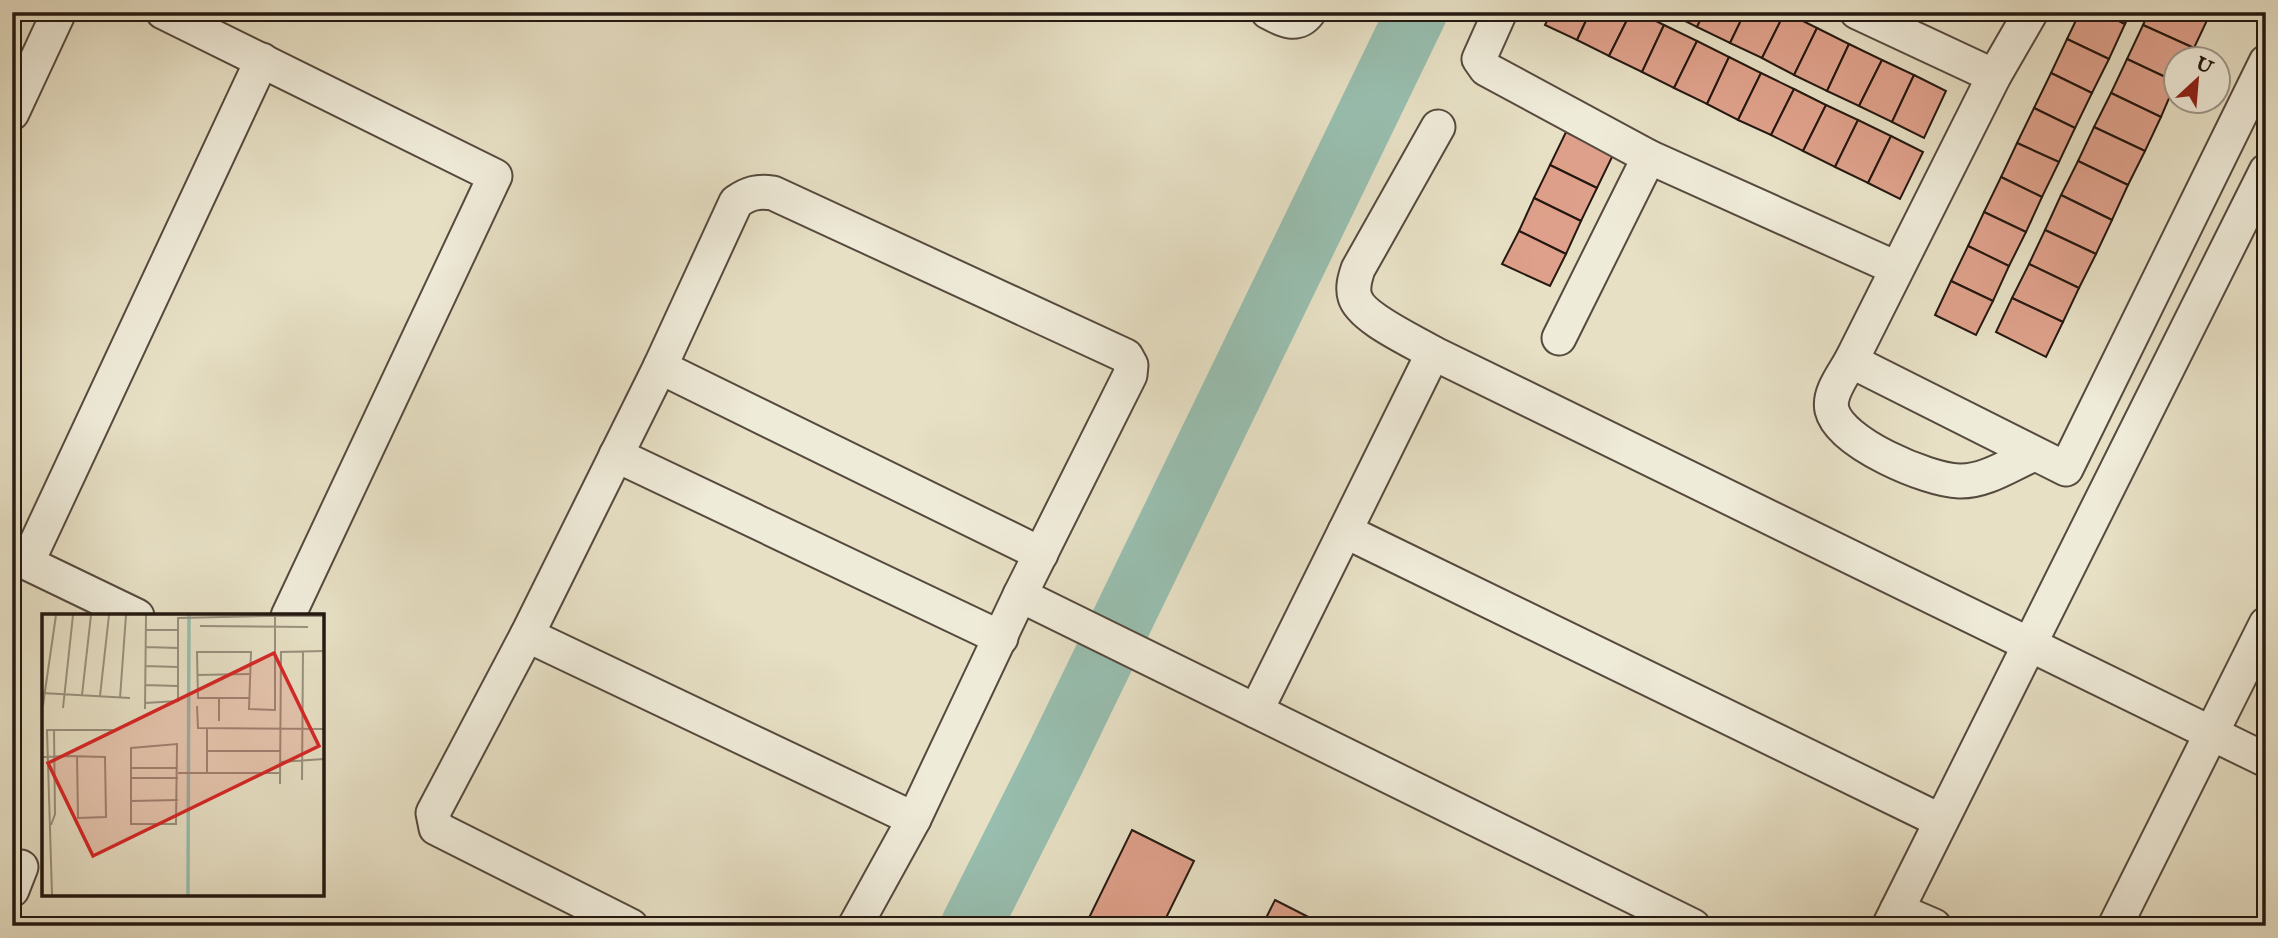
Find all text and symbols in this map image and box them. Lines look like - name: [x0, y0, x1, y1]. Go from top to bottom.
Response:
- north arrow: [2162, 46, 2232, 116]
- text: U: [2190, 52, 2217, 81]
- inset map: [42, 614, 324, 896]

